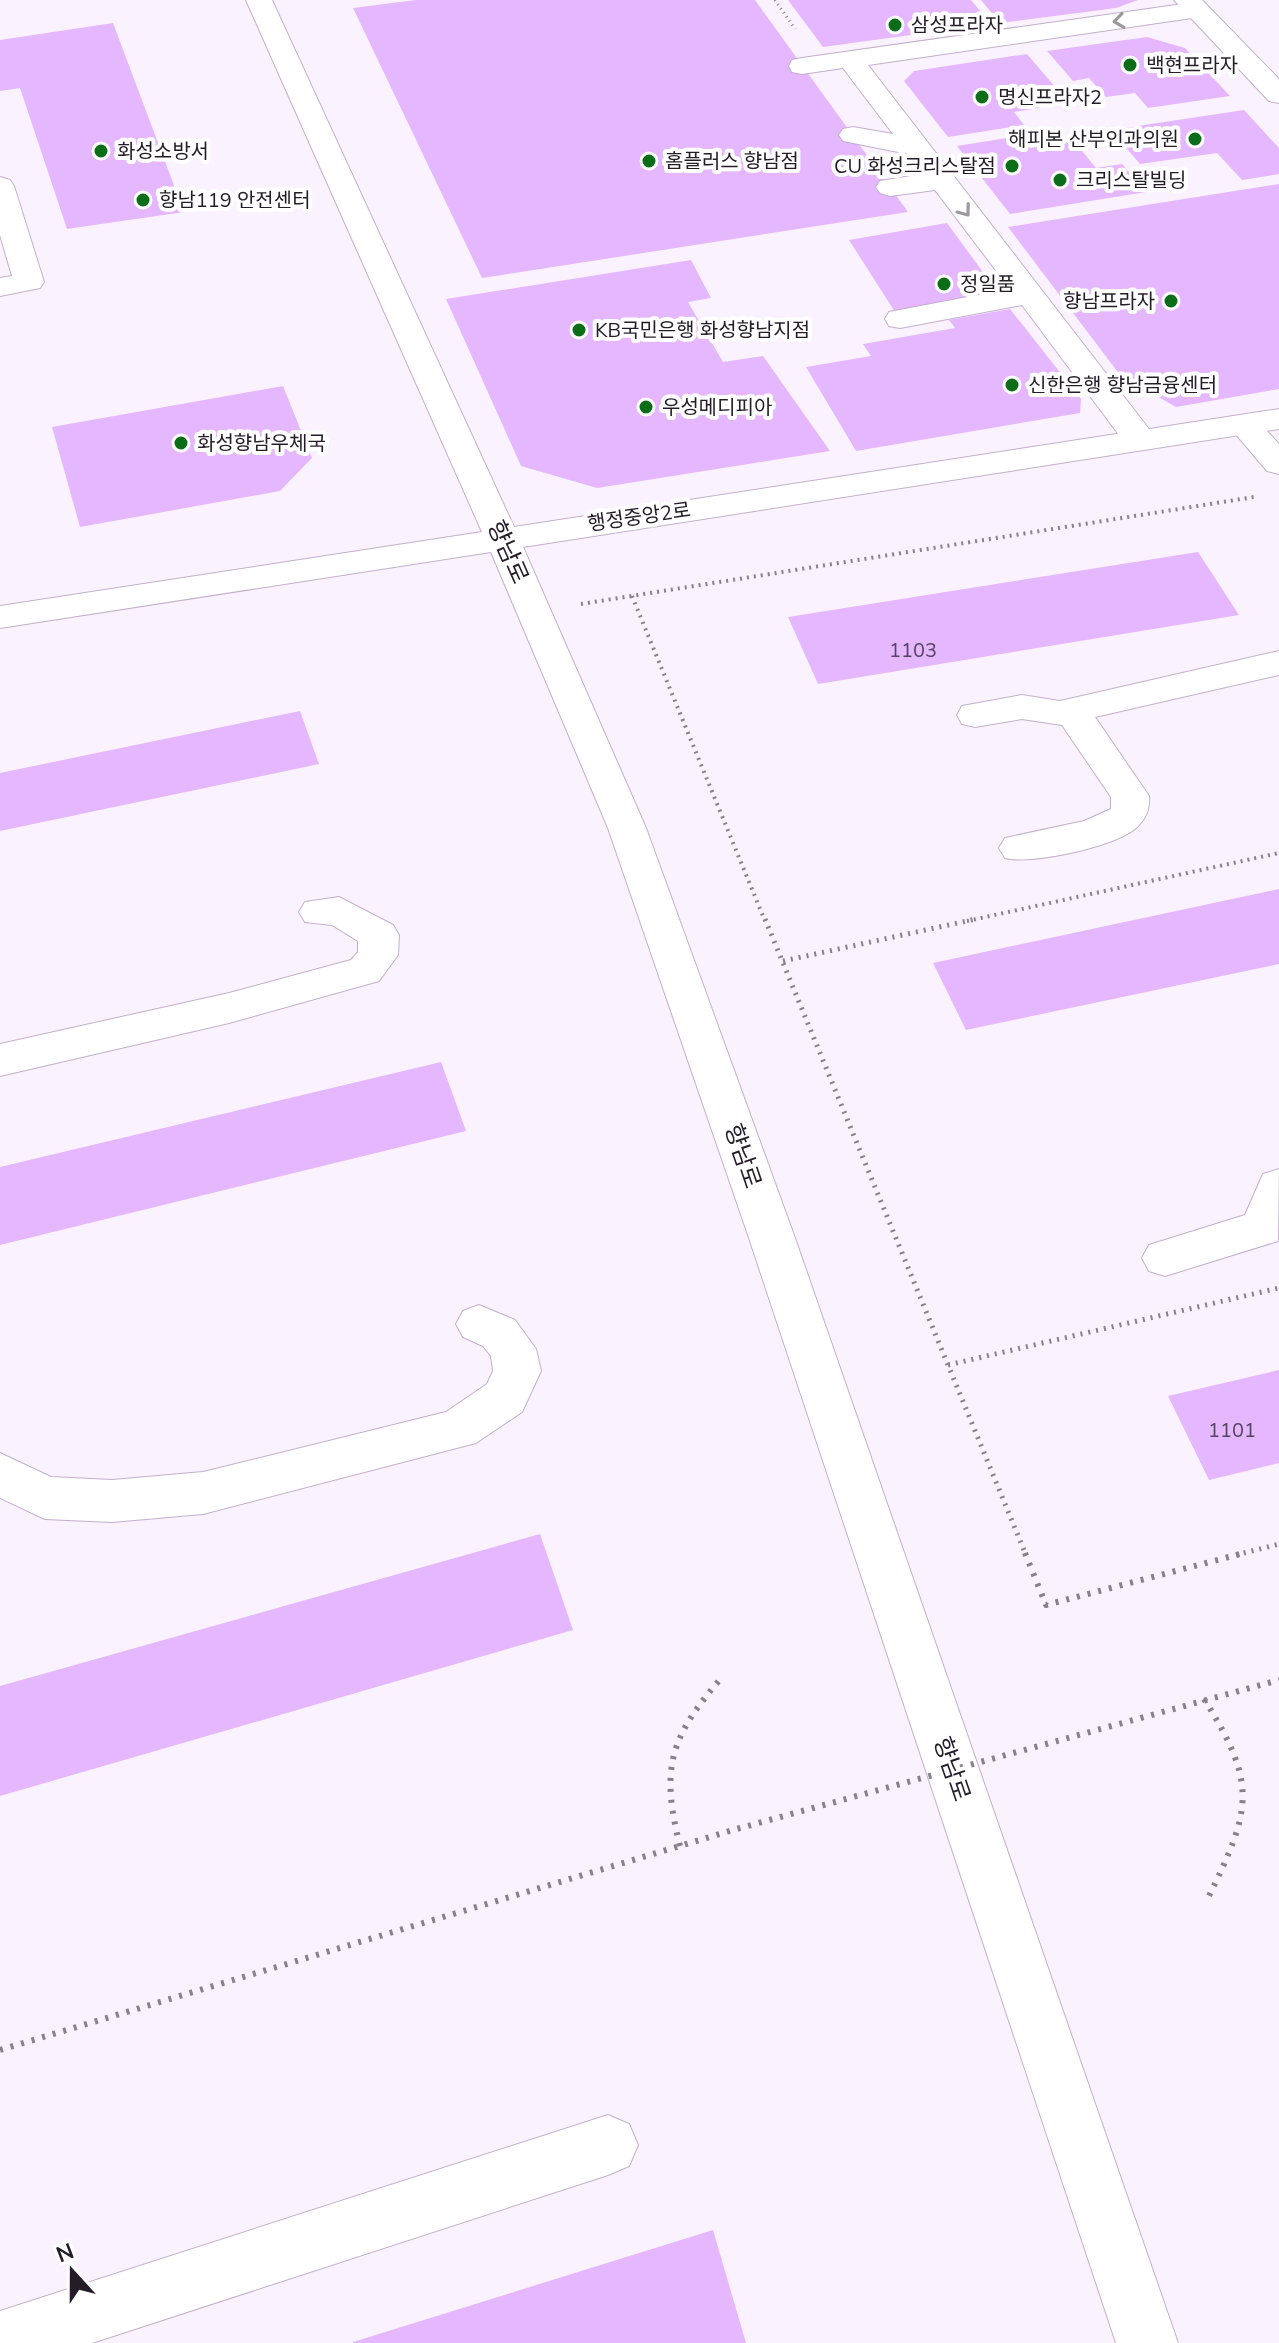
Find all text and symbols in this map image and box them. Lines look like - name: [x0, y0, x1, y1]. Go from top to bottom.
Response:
- place label: 삼성프라자: [911, 12, 1003, 39]
- one-way arrow: [1112, 12, 1126, 29]
- marker: 삼성프라자: [886, 16, 904, 34]
- place label: 백현프라자: [1146, 52, 1238, 79]
- marker: 백현프라자: [1121, 56, 1139, 74]
- place label: 명신프라자2: [998, 84, 1102, 111]
- marker: 명신프라자2: [973, 88, 991, 106]
- place label: 해피본 산부인과의원: [1008, 126, 1179, 153]
- marker: 해피본 산부인과의원: [1186, 130, 1204, 148]
- place label: 화성소방서: [117, 138, 209, 165]
- marker: 화성소방서: [92, 142, 110, 160]
- place label: 홈플러스 향남점: [665, 148, 799, 175]
- marker: 홈플러스 향남점: [640, 152, 658, 170]
- place label: CU 화성크리스탈점: [834, 153, 996, 180]
- marker: CU 화성크리스탈점: [1003, 157, 1021, 175]
- place label: 크리스탈빌딩: [1076, 167, 1186, 194]
- marker: 크리스탈빌딩: [1051, 171, 1069, 189]
- place label: 향남119 안전센터: [159, 187, 311, 214]
- marker: 향남119 안전센터: [134, 191, 152, 209]
- one-way arrow: [956, 202, 970, 217]
- place label: 정일품: [960, 271, 1015, 298]
- marker: 정일품: [935, 275, 953, 293]
- place label: 향남프라자: [1063, 288, 1155, 315]
- marker: 향남프라자: [1162, 292, 1180, 310]
- place label: KB국민은행 화성향남지점: [595, 317, 810, 344]
- marker: KB국민은행 화성향남지점: [570, 321, 588, 339]
- place label: 신한은행 향남금융센터: [1028, 372, 1217, 399]
- marker: 신한은행 향남금융센터: [1003, 376, 1021, 394]
- place label: 우성메디피아: [662, 394, 772, 421]
- marker: 우성메디피아: [637, 398, 655, 416]
- place label: 화성향남우체국: [197, 430, 326, 457]
- marker: 화성향남우체국: [172, 434, 190, 452]
- street label: 행정중앙2로: [586, 496, 692, 538]
- street label: 향남로: [480, 515, 536, 589]
- house number: 1103: [889, 637, 937, 664]
- street label: 향남로: [717, 1119, 769, 1193]
- house number: 1101: [1208, 1417, 1256, 1444]
- street label: 향남로: [926, 1732, 978, 1806]
- north arrow: [32, 2231, 112, 2311]
- text: N: [52, 2236, 78, 2270]

